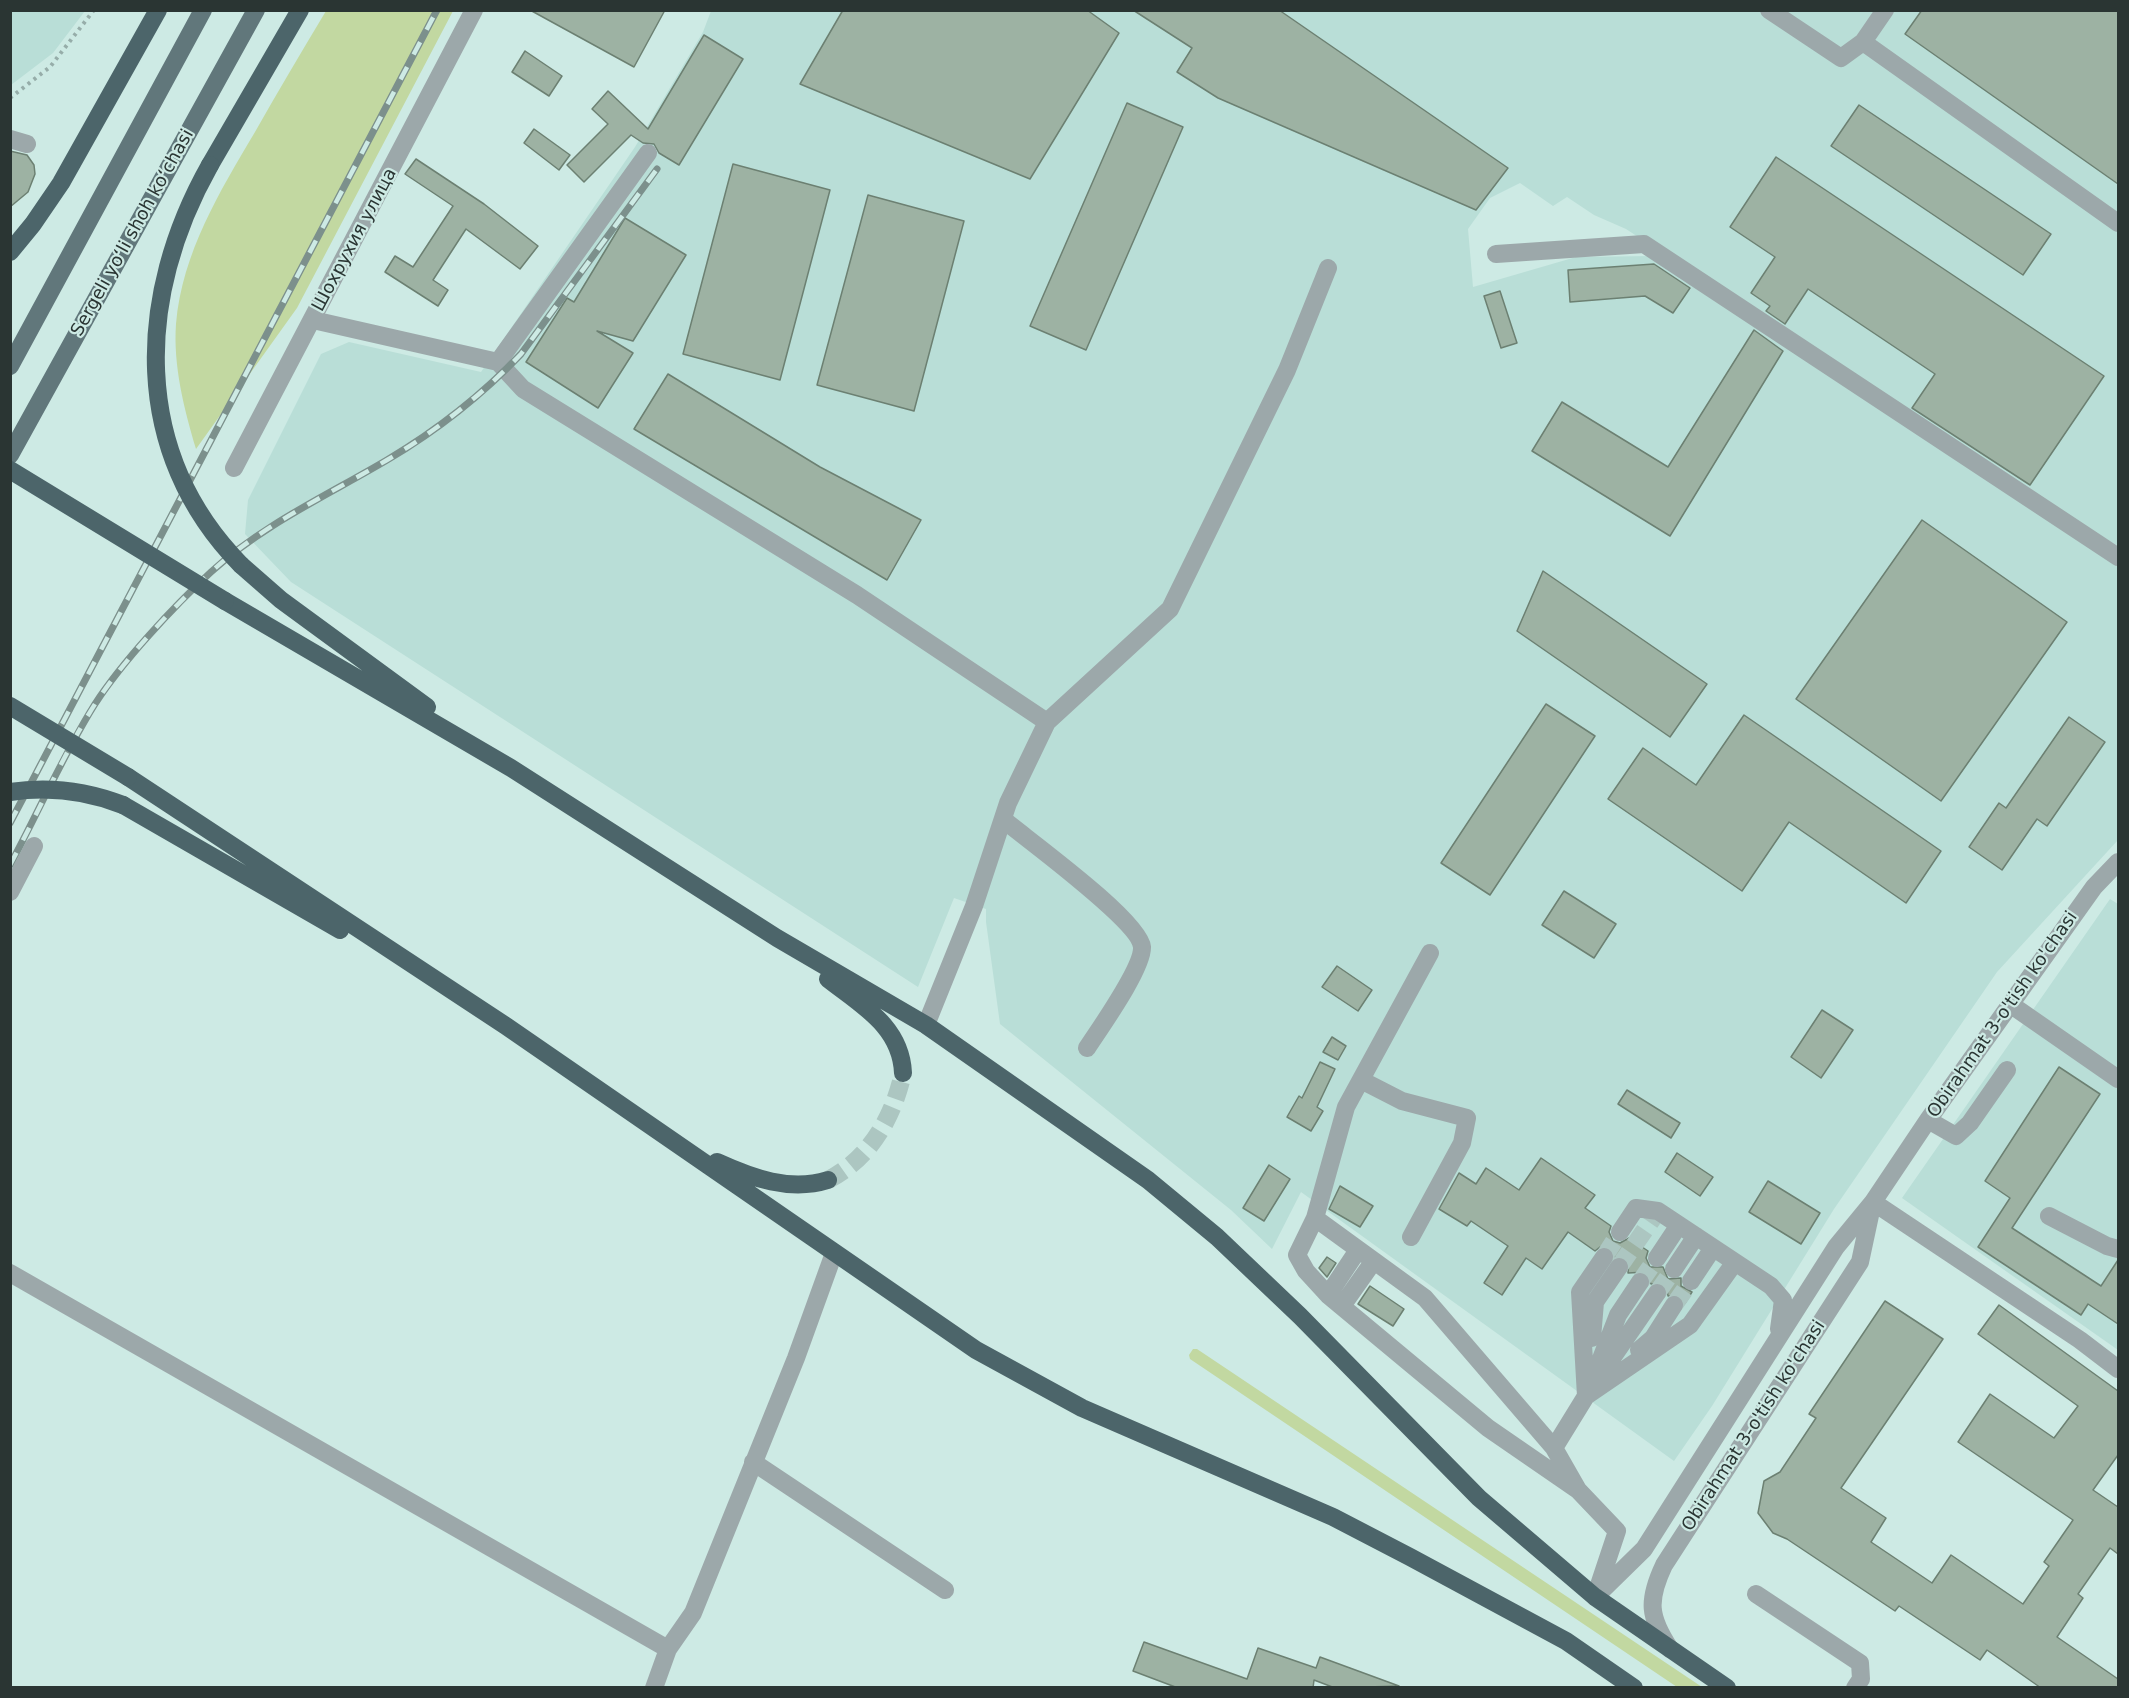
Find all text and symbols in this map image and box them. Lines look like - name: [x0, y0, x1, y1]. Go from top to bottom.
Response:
- street label: Sergeli yo‘li shoh ko‘chasi: [67, 126, 199, 340]
- street label: Шохрухия улица: [308, 165, 402, 315]
- street label: Obirahmat 3-o'tish ko'chasi: [1923, 908, 2083, 1122]
- street label: Obirahmat 3-o'tish ko'chasi: [1678, 1317, 1830, 1535]

